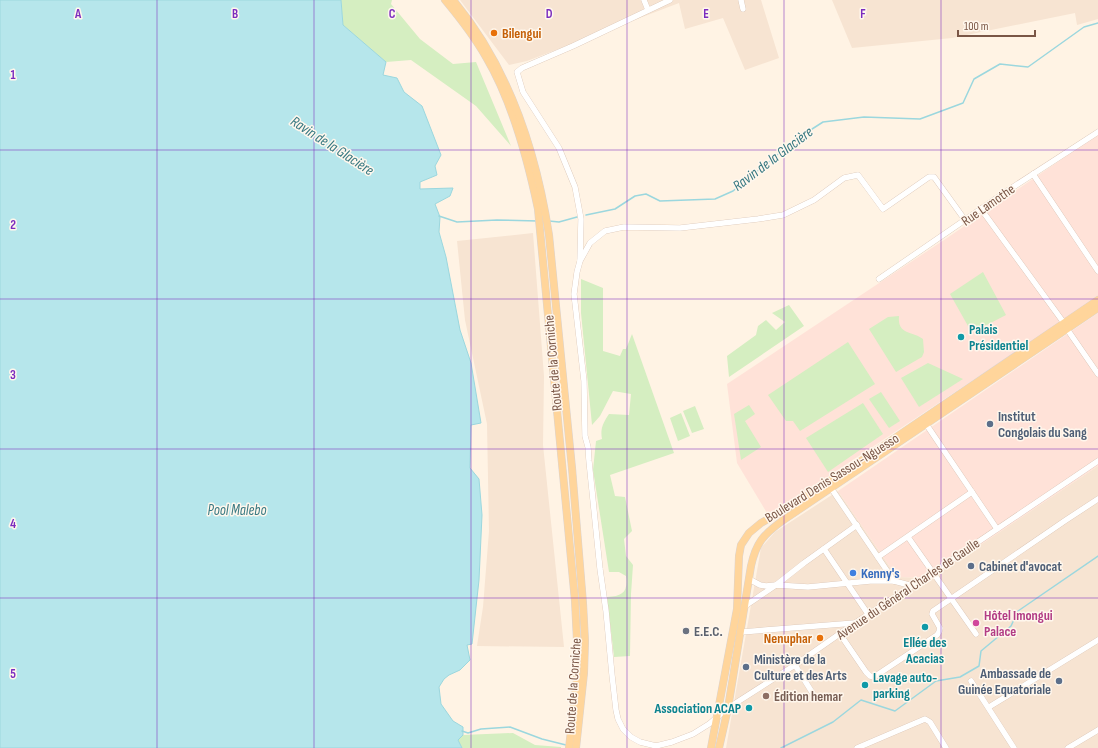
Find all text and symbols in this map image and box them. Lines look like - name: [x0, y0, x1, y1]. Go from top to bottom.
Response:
- text: A: [74, 6, 82, 22]
- text: B: [232, 6, 238, 22]
- text: C: [389, 6, 396, 22]
- text: D: [546, 6, 553, 22]
- text: E: [703, 6, 709, 22]
- text: F: [860, 6, 866, 22]
- scale bar: [958, 12, 1035, 38]
- text: 100 m: [964, 19, 989, 34]
- place label: Bilengui: [502, 25, 542, 42]
- marker: Bilengui: [489, 28, 499, 38]
- text: 1: [10, 67, 16, 83]
- water label: Ravin de la Glacière: [287, 112, 377, 180]
- water label: Ravin de la Glacière: [729, 123, 817, 195]
- street label: Rue Lamothe: [958, 180, 1018, 230]
- text: 2: [10, 217, 16, 233]
- street label: Route de la Corniche: [540, 314, 566, 412]
- place label: Palais Présidentiel: [969, 321, 1028, 354]
- marker: Palais Présidentiel: [956, 332, 966, 342]
- text: 3: [10, 367, 16, 383]
- place label: Institut Congolais du Sang: [998, 408, 1087, 441]
- marker: Institut Congolais du Sang: [985, 419, 995, 429]
- street label: Boulevard Denis Sassou-Nguesso: [762, 430, 902, 526]
- water label: Pool Malebo: [207, 501, 267, 520]
- text: 4: [10, 516, 16, 532]
- street label: Avenue du Général Charles de Gaulle: [832, 535, 983, 644]
- place label: Cabinet d'avocat: [979, 558, 1062, 575]
- marker: Cabinet d'avocat: [966, 561, 976, 571]
- place label: Kenny's: [861, 565, 900, 582]
- marker: Kenny's: [848, 568, 858, 578]
- place label: Hôtel Imongui Palace: [984, 607, 1053, 640]
- marker: Hôtel Imongui Palace: [971, 618, 981, 628]
- marker: Ellée des Acacias: [920, 622, 930, 632]
- place label: E.E.C.: [694, 623, 723, 640]
- marker: E.E.C.: [681, 626, 691, 636]
- place label: Nenuphar: [764, 630, 813, 647]
- marker: Nenuphar: [815, 633, 825, 643]
- place label: Ellée des Acacias: [903, 634, 947, 667]
- street label: Route de la Corniche: [561, 637, 585, 735]
- place label: Ministère de la Culture et des Arts: [754, 651, 847, 684]
- marker: Ministère de la Culture et des Arts: [741, 662, 751, 672]
- place label: Ambassade de Guinée Equatoriale: [958, 665, 1051, 698]
- text: 5: [10, 666, 16, 682]
- place label: Lavage auto- parking: [873, 669, 937, 702]
- marker: Ambassade de Guinée Equatoriale: [1054, 676, 1064, 686]
- marker: Lavage auto- parking: [860, 680, 870, 690]
- place label: Édition hemar: [774, 688, 843, 705]
- marker: Édition hemar: [761, 691, 771, 701]
- place label: Association ACAP: [653, 700, 741, 717]
- marker: Association ACAP: [744, 703, 754, 713]

